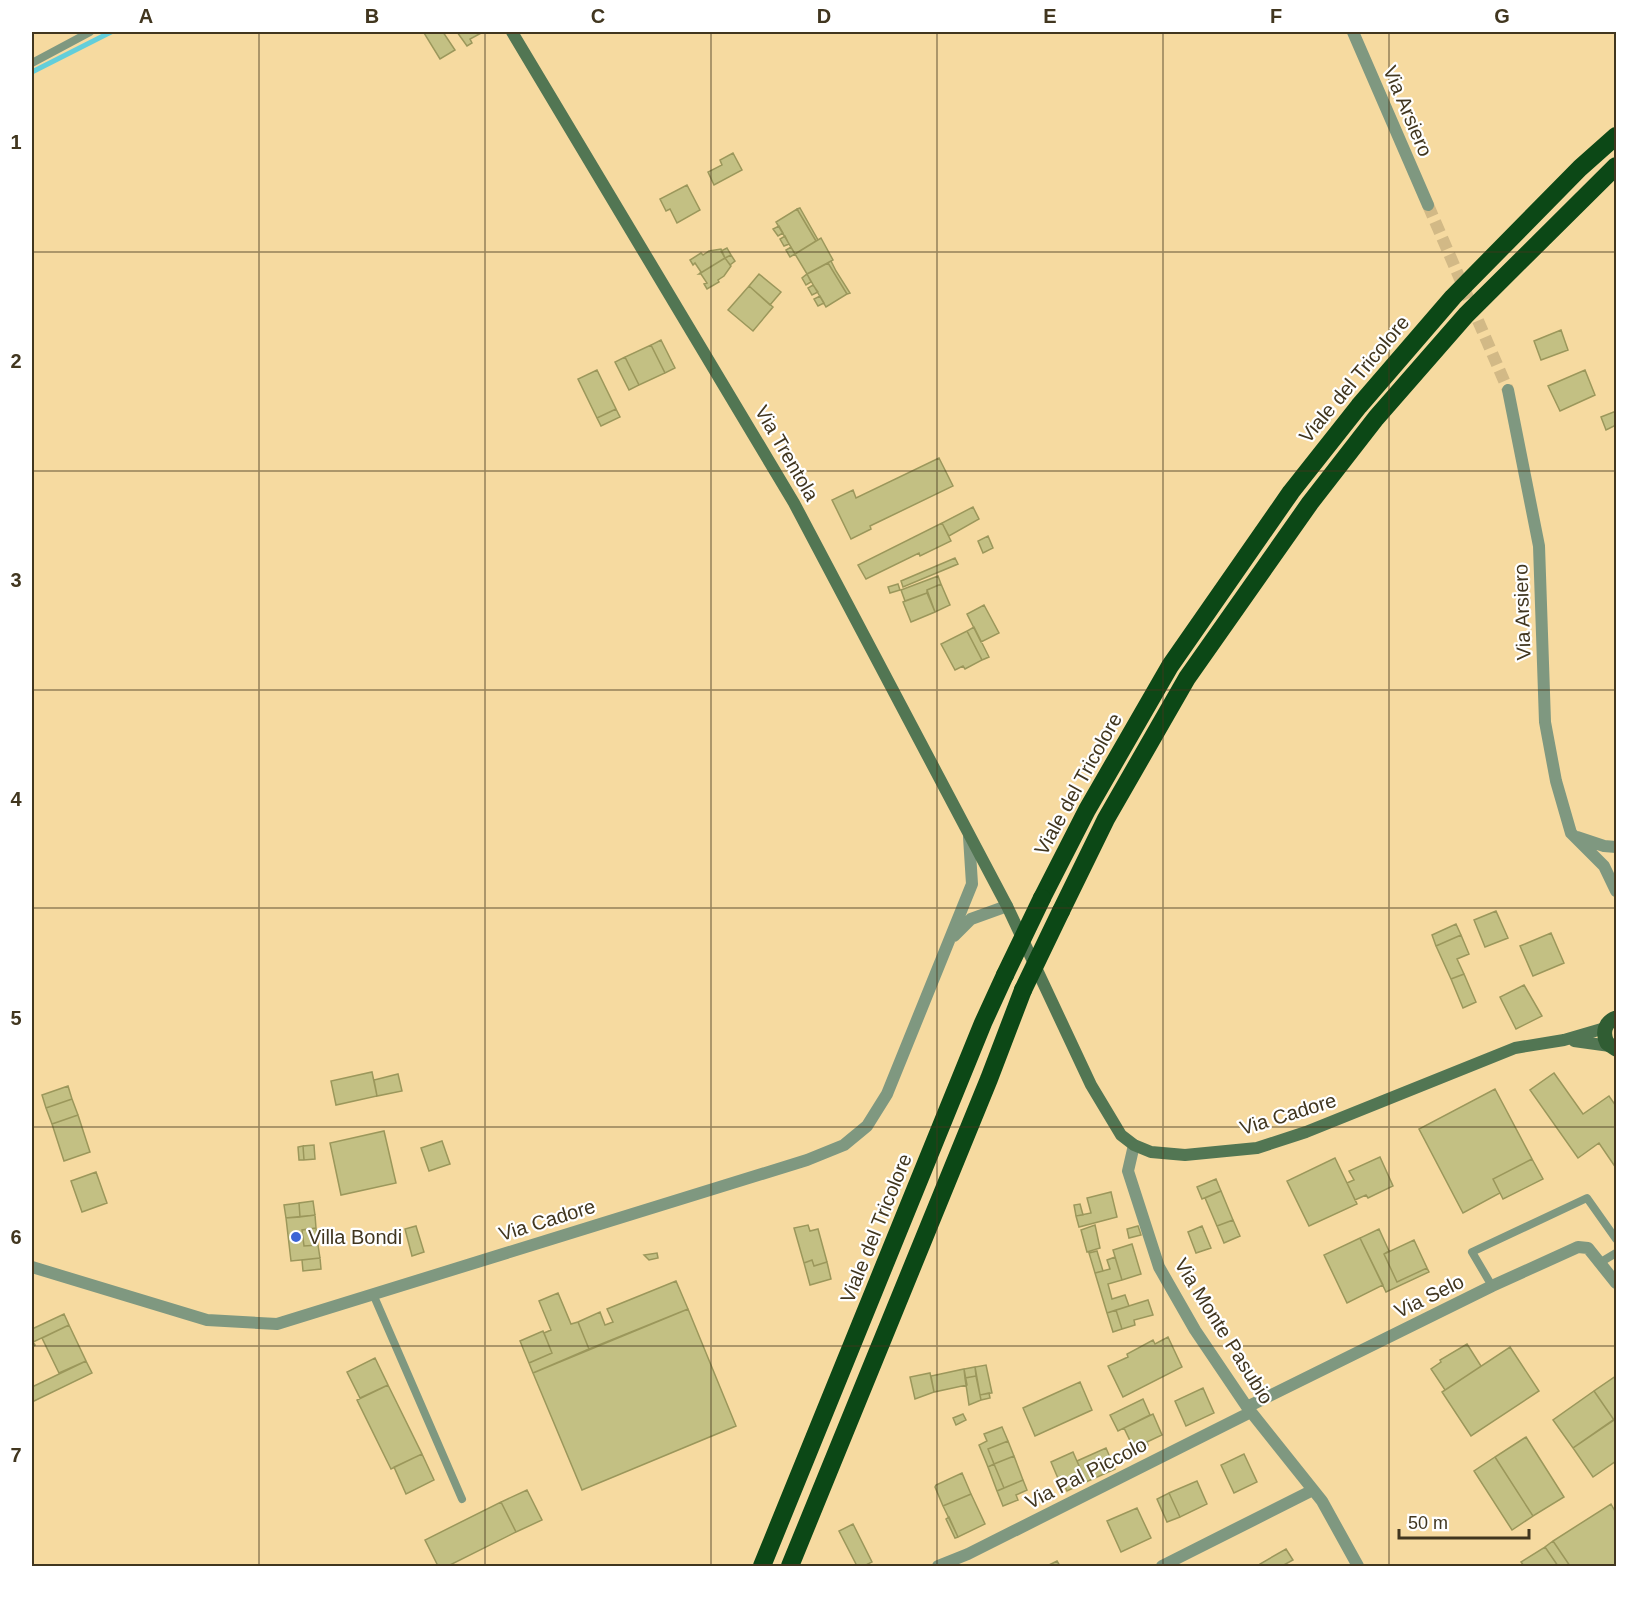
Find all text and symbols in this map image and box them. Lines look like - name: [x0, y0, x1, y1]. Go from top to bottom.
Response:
- text: A: [139, 5, 153, 27]
- text: B: [365, 5, 379, 27]
- text: C: [591, 5, 605, 27]
- text: D: [817, 5, 831, 27]
- text: E: [1043, 5, 1057, 27]
- text: F: [1270, 5, 1282, 27]
- text: G: [1494, 5, 1510, 27]
- street label: Via Arsiero: [1379, 62, 1437, 160]
- text: 1: [10, 131, 22, 153]
- street label: Viale del Tricolore: [1295, 311, 1413, 447]
- text: 2: [10, 350, 22, 372]
- street label: Via Trentola: [751, 401, 824, 505]
- street label: Via Arsiero: [1509, 563, 1535, 661]
- text: 3: [10, 569, 22, 591]
- street label: Viale del Tricolore: [1030, 709, 1126, 859]
- text: 4: [10, 788, 22, 810]
- text: 5: [10, 1007, 22, 1029]
- street label: Via Cadore: [1237, 1089, 1339, 1139]
- street label: Viale del Tricolore: [836, 1150, 916, 1306]
- street label: Via Cadore: [496, 1195, 598, 1245]
- text: 6: [10, 1226, 22, 1248]
- place label: Villa Bondi: [308, 1226, 402, 1248]
- marker: Villa Bondi: [289, 1230, 303, 1244]
- street label: Via Monte Pasubio: [1170, 1254, 1278, 1408]
- street label: Via Selo: [1391, 1270, 1467, 1322]
- street label: Via Pal Piccolo: [1022, 1433, 1150, 1513]
- text: 7: [10, 1444, 22, 1466]
- scale bar: [1399, 1502, 1530, 1540]
- text: 50 m: [1408, 1513, 1448, 1533]

